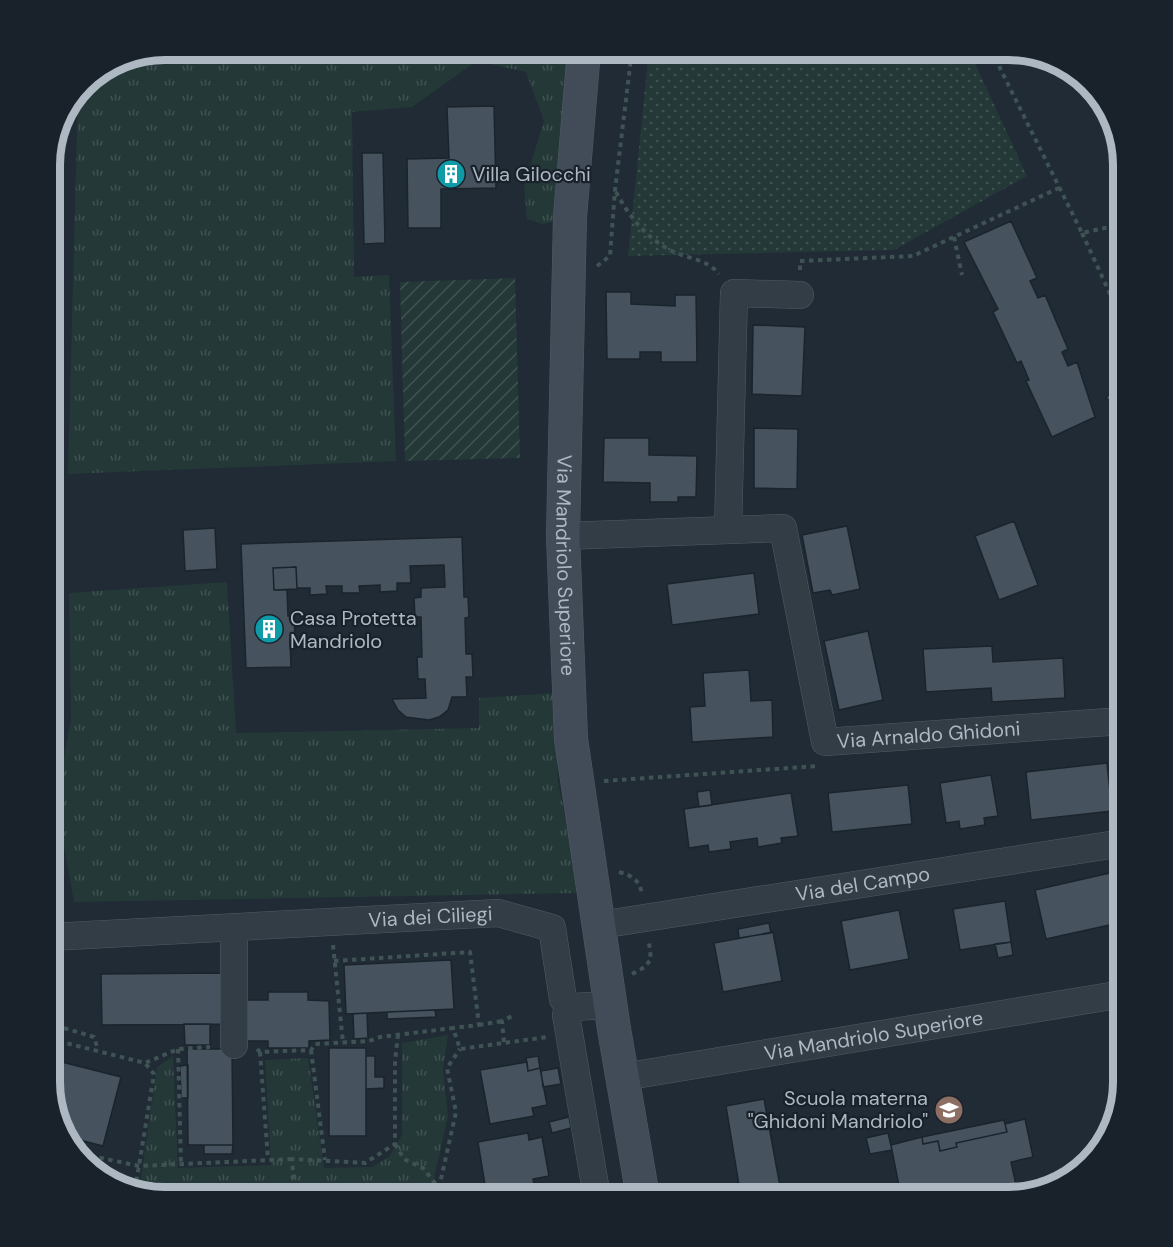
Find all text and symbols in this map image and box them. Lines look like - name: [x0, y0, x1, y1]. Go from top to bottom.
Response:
- building icon: Villa Gilocchi: [435, 158, 467, 190]
- place label: Villa Gilocchi: [472, 161, 591, 187]
- street label: Via Mandriolo Superiore: [550, 454, 582, 676]
- place label: Casa Protetta Mandriolo: [290, 605, 417, 654]
- building icon: Casa Protetta Mandriolo: [253, 613, 285, 645]
- street label: Via Arnaldo Ghidoni: [836, 715, 1021, 754]
- street label: Via del Campo: [794, 860, 932, 907]
- street label: Via dei Ciliegi: [368, 900, 493, 933]
- street label: Via Mandriolo Superiore: [762, 1004, 985, 1066]
- place label: Scuola materna "Ghidoni Mandriolo": [748, 1085, 928, 1134]
- school or university icon: Scuola materna "Ghidoni Mandriolo": [933, 1094, 965, 1126]

